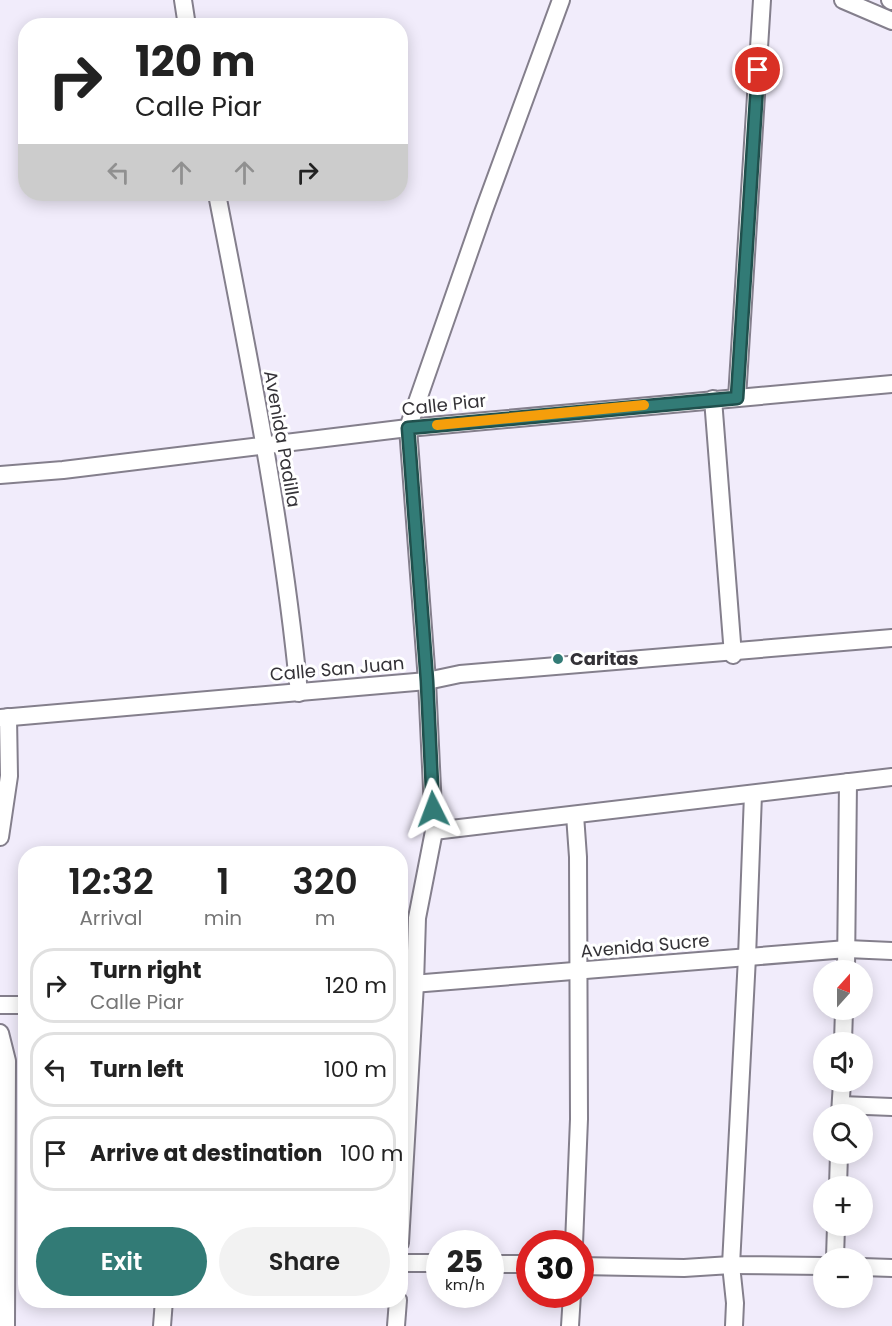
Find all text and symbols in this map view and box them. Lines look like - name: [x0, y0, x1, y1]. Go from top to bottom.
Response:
- text: 120 m: [135, 32, 256, 91]
- icon: right: [36, 42, 114, 120]
- pin: [732, 44, 783, 95]
- icon: arrive: [741, 53, 774, 86]
- text: Calle Piar: [135, 88, 262, 125]
- icon: left: [102, 156, 135, 189]
- icon: ahead: [165, 156, 198, 189]
- icon: ahead: [228, 156, 261, 189]
- icon: right: [291, 156, 324, 189]
- street label: Avenida Padilla: [258, 368, 307, 509]
- street label: Calle Piar: [401, 388, 488, 421]
- place label: Caritas: [570, 646, 639, 671]
- street label: Calle San Juan: [269, 650, 405, 687]
- marker: Caritas: [551, 652, 565, 666]
- position arrow: [401, 777, 465, 841]
- text: 12:32: [68, 856, 154, 907]
- text: 1: [216, 856, 229, 907]
- text: 320: [292, 856, 358, 907]
- text: Arrival: [79, 904, 142, 932]
- text: min: [204, 904, 242, 932]
- text: m: [315, 904, 335, 932]
- street label: Avenida Sucre: [579, 927, 710, 964]
- text: Turn right: [90, 955, 201, 986]
- north arrow: [813, 960, 873, 1020]
- map controls: [813, 960, 873, 1308]
- icon: right: [39, 969, 72, 1002]
- text: 120 m: [325, 970, 387, 1001]
- text: Calle Piar: [90, 988, 184, 1016]
- button: sound: [813, 1032, 873, 1092]
- icon: left: [39, 1053, 72, 1086]
- text: Turn left: [90, 1054, 184, 1085]
- text: 100 m: [324, 1054, 387, 1085]
- button: search: [813, 1104, 873, 1164]
- icon: arrive: [39, 1137, 72, 1170]
- text: Arrive at destination: [90, 1138, 322, 1169]
- text: 100 m: [340, 1138, 404, 1169]
- button: +: [813, 1176, 873, 1236]
- button: Exit: [36, 1227, 207, 1296]
- button: Share: [219, 1227, 390, 1296]
- speed limit sign: 30: [516, 1230, 594, 1308]
- text: 25: [447, 1240, 483, 1283]
- button: −: [813, 1248, 873, 1308]
- text: km/h: [445, 1274, 485, 1295]

